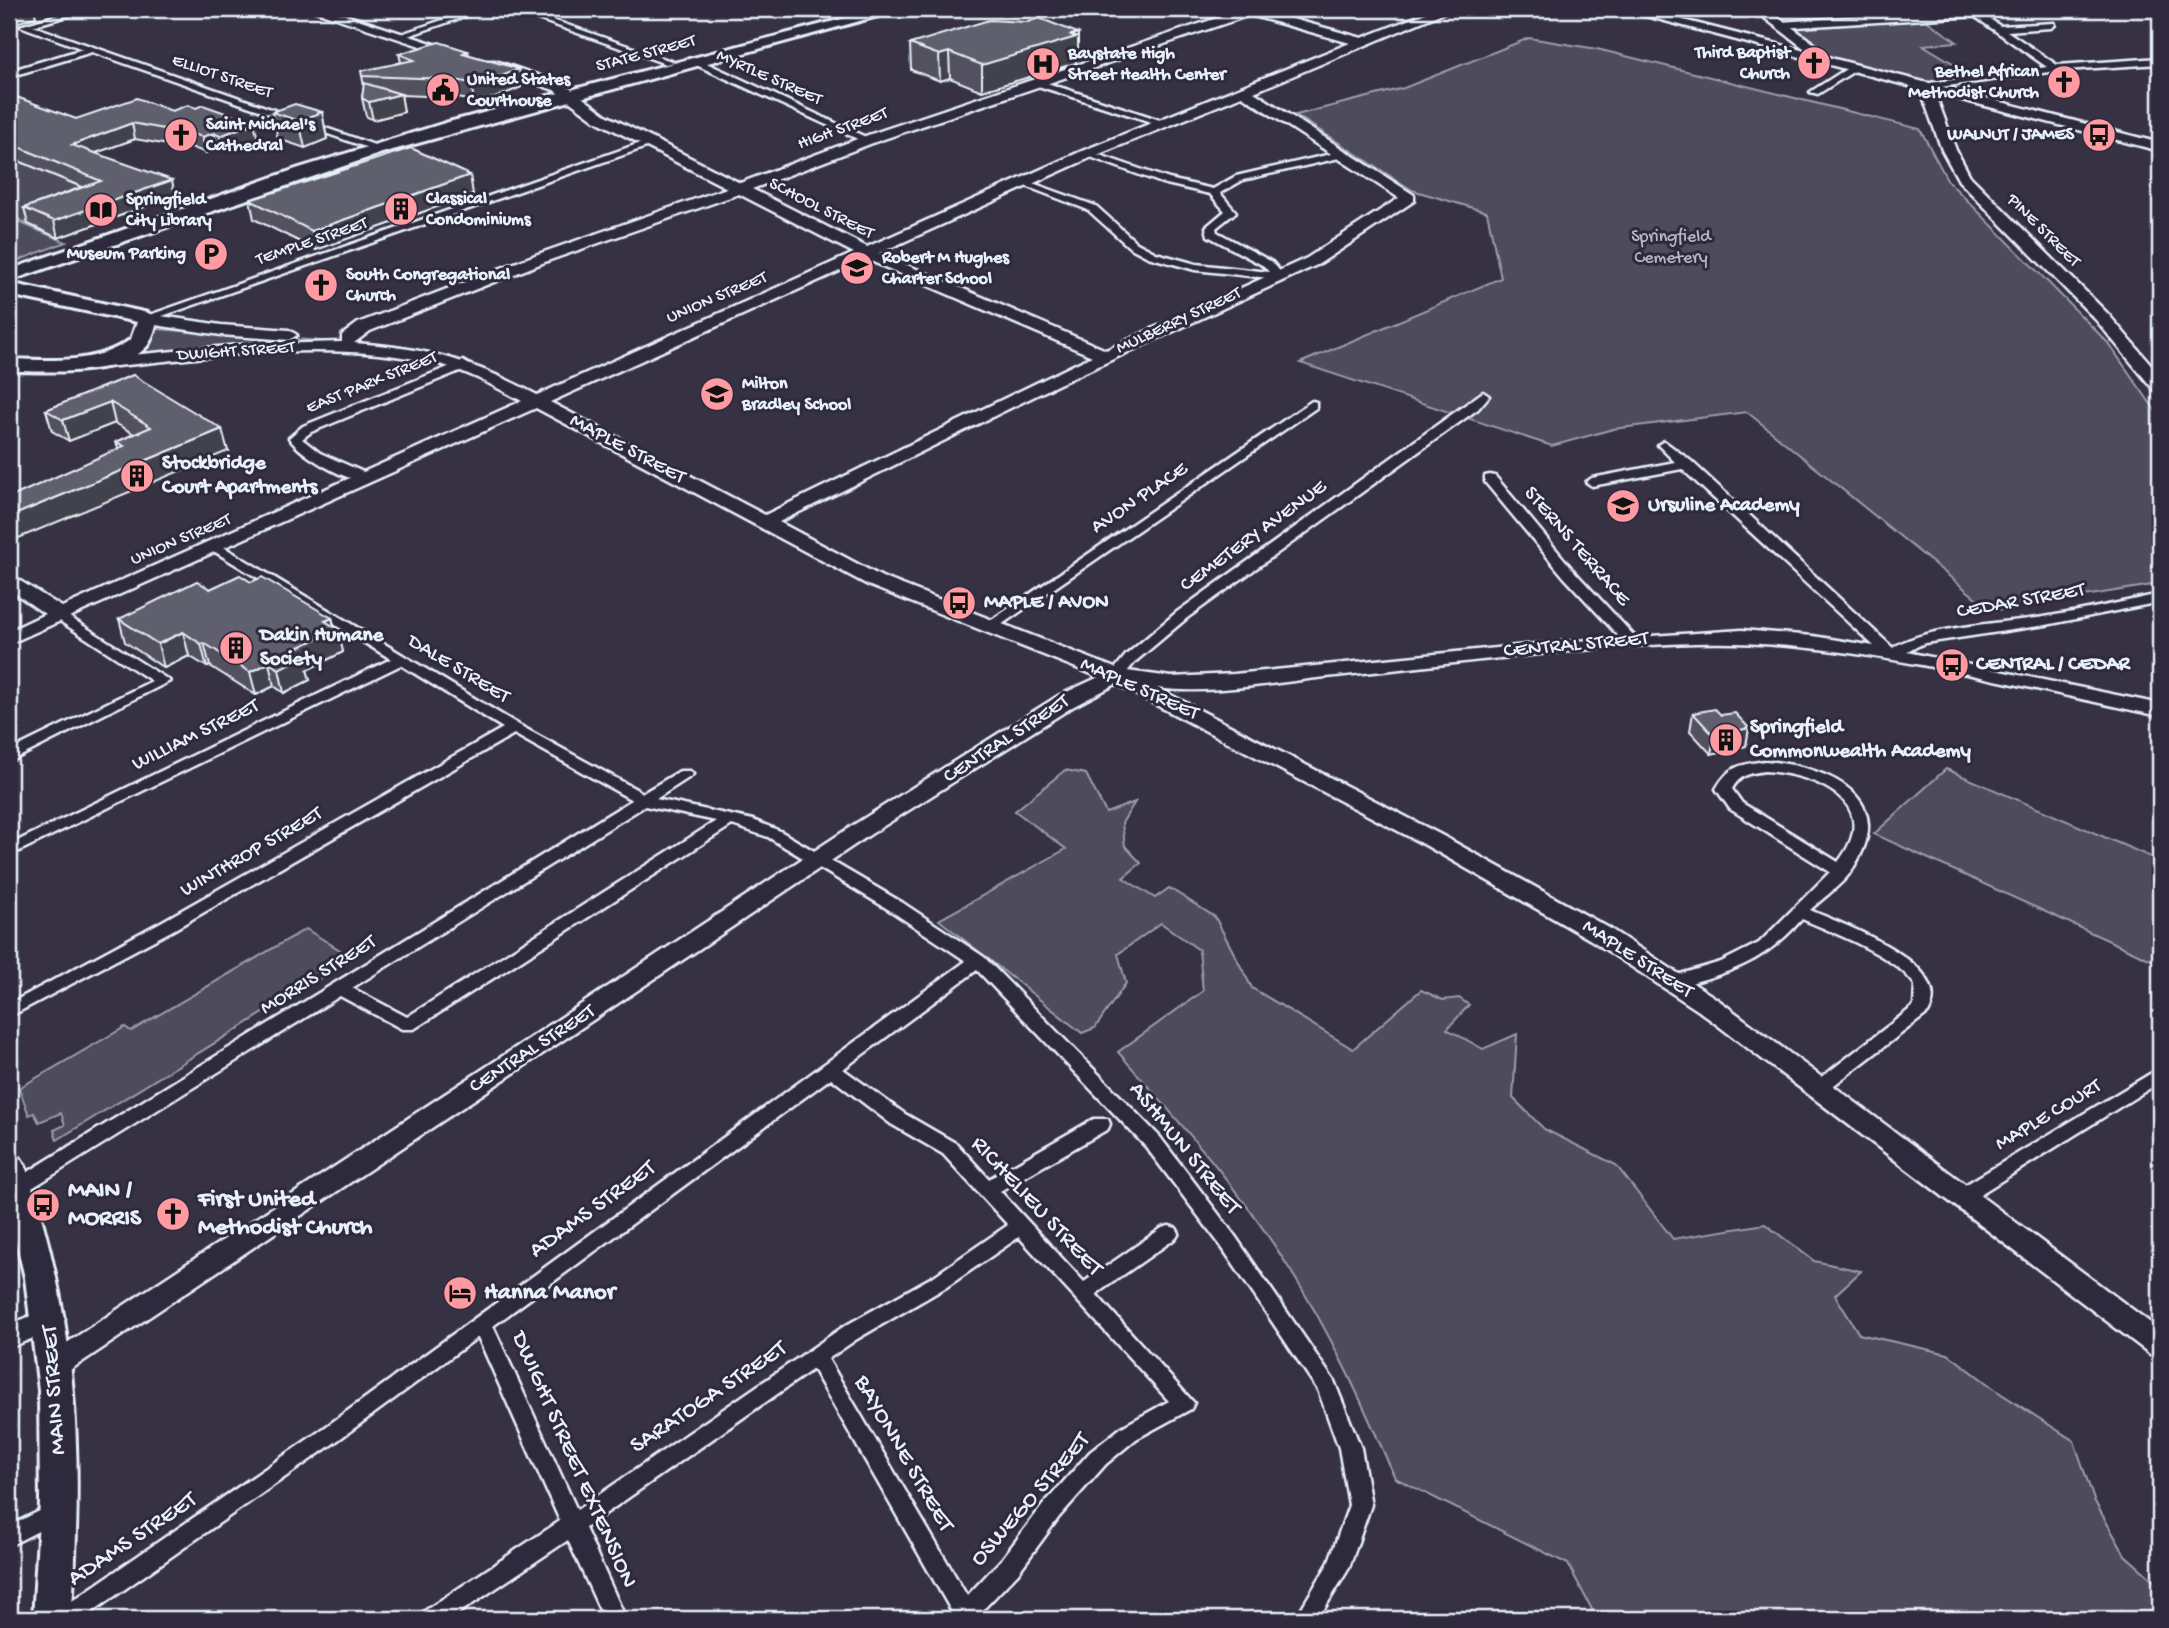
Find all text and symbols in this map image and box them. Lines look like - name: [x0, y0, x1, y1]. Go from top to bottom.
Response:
- street label: STATE STREET: [594, 30, 699, 77]
- place label: Third Baptist Church: [1693, 43, 1792, 85]
- place label: Baystate High Street Health Center: [1067, 44, 1228, 86]
- church icon: Third Baptist Church: [1795, 44, 1833, 82]
- street label: MYRTLE STREET: [713, 45, 826, 111]
- hospital icon: Baystate High Street Health Center: [1024, 45, 1062, 83]
- street label: ELLIOT STREET: [169, 50, 276, 104]
- place label: Bethel African Methodist Church: [1908, 62, 2039, 104]
- church icon: Bethel African Methodist Church: [2045, 63, 2083, 101]
- place label: United States Courthouse: [466, 70, 572, 112]
- public building icon: United States Courthouse: [424, 71, 462, 109]
- street label: HIGH STREET: [795, 103, 892, 155]
- place label: Saint Michael's Cathedral: [205, 115, 316, 157]
- church icon: Saint Michael's Cathedral: [162, 116, 200, 154]
- bus stop icon: WALNUT / JAMES: [2080, 116, 2118, 154]
- place label: WALNUT / JAMES: [1946, 125, 2075, 146]
- street label: SCHOOL STREET: [765, 174, 878, 245]
- place label: Classical Condominiums: [425, 189, 532, 231]
- street label: PINE STREET: [2001, 189, 2085, 273]
- place label: Springfield City Library: [125, 190, 212, 232]
- building icon: Classical Condominiums: [382, 190, 420, 228]
- library icon: Springfield City Library: [82, 191, 120, 229]
- street label: TEMPLE STREET: [252, 213, 372, 271]
- park label: Springfield Cemetery: [1631, 227, 1712, 269]
- parking icon: Museum Parking: [192, 235, 230, 273]
- place label: Museum Parking: [67, 244, 186, 265]
- place label: Robert M Hughes Charter School: [881, 248, 1010, 290]
- school or university icon: Robert M Hughes Charter School: [838, 249, 876, 287]
- place label: South Congregational Church: [345, 265, 510, 307]
- church icon: South Congregational Church: [302, 266, 340, 304]
- street label: UNION STREET: [663, 267, 772, 329]
- street label: MULBERRY STREET: [1113, 282, 1246, 359]
- street label: DWIGHT STREET: [175, 337, 297, 367]
- street label: EAST PARK STREET: [303, 347, 442, 419]
- place label: Milton Bradley School: [741, 374, 851, 416]
- school or university icon: Milton Bradley School: [698, 375, 736, 413]
- street label: MAPLE STREET: [565, 409, 690, 491]
- place label: Stockbridge Court Apartments: [161, 452, 319, 501]
- building icon: Stockbridge Court Apartments: [118, 457, 156, 495]
- street label: AVON PLACE: [1087, 457, 1194, 541]
- street label: CEMETERY AVENUE: [1176, 475, 1333, 599]
- street label: STERNS TERRACE: [1517, 482, 1635, 613]
- school or university icon: Ursuline Academy: [1604, 487, 1642, 525]
- place label: Ursuline Academy: [1648, 494, 1800, 519]
- street label: UNION STREET: [127, 509, 236, 571]
- street label: CEDAR STREET: [1955, 578, 2088, 626]
- bus stop icon: MAPLE / AVON: [940, 584, 978, 622]
- place label: MAPLE / AVON: [984, 591, 1109, 616]
- place label: Dakin Humane Society: [258, 624, 385, 673]
- street label: CENTRAL STREET: [1502, 627, 1650, 665]
- building icon: Dakin Humane Society: [217, 629, 255, 667]
- street label: DALE STREET: [401, 629, 514, 711]
- bus stop icon: CENTRAL / CEDAR: [1933, 646, 1971, 684]
- street label: MAPLE STREET: [1076, 653, 1203, 728]
- place label: CENTRAL / CEDAR: [1975, 653, 2132, 678]
- street label: CENTRAL STREET: [939, 689, 1076, 790]
- street label: WILLIAM STREET: [128, 694, 264, 778]
- place label: Springfield Commonwealth Academy: [1749, 716, 1971, 765]
- building icon: Springfield Commonwealth Academy: [1707, 721, 1745, 759]
- street label: WINTHROP STREET: [176, 802, 328, 904]
- street label: MAPLE STREET: [1577, 915, 1698, 1006]
- street label: MORRIS STREET: [256, 930, 382, 1022]
- street label: CENTRAL STREET: [465, 999, 602, 1100]
- street label: MAPLE COURT: [1991, 1074, 2107, 1157]
- street label: ASHMUN STREET: [1121, 1077, 1248, 1223]
- street label: RICHELIEU STREET: [964, 1131, 1110, 1284]
- street label: ADAMS STREET: [524, 1153, 663, 1266]
- place label: MAIN / MORRIS: [68, 1177, 142, 1234]
- bus stop icon: MAIN / MORRIS: [24, 1186, 62, 1224]
- place label: First United Methodist Church: [197, 1186, 373, 1243]
- church icon: First United Methodist Church: [154, 1195, 192, 1233]
- hotel icon: Hanna Manor: [441, 1274, 479, 1312]
- place label: Hanna Manor: [484, 1279, 618, 1308]
- street label: MAIN STREET: [36, 1322, 74, 1456]
- street label: DWIGHT STREET EXTENSION: [502, 1325, 643, 1593]
- street label: SARATOGA STREET: [625, 1334, 794, 1461]
- street label: BAYONNE STREET: [846, 1370, 960, 1539]
- street label: OSWEGO STREET: [965, 1426, 1098, 1573]
- street label: ADAMS STREET: [63, 1485, 205, 1594]

